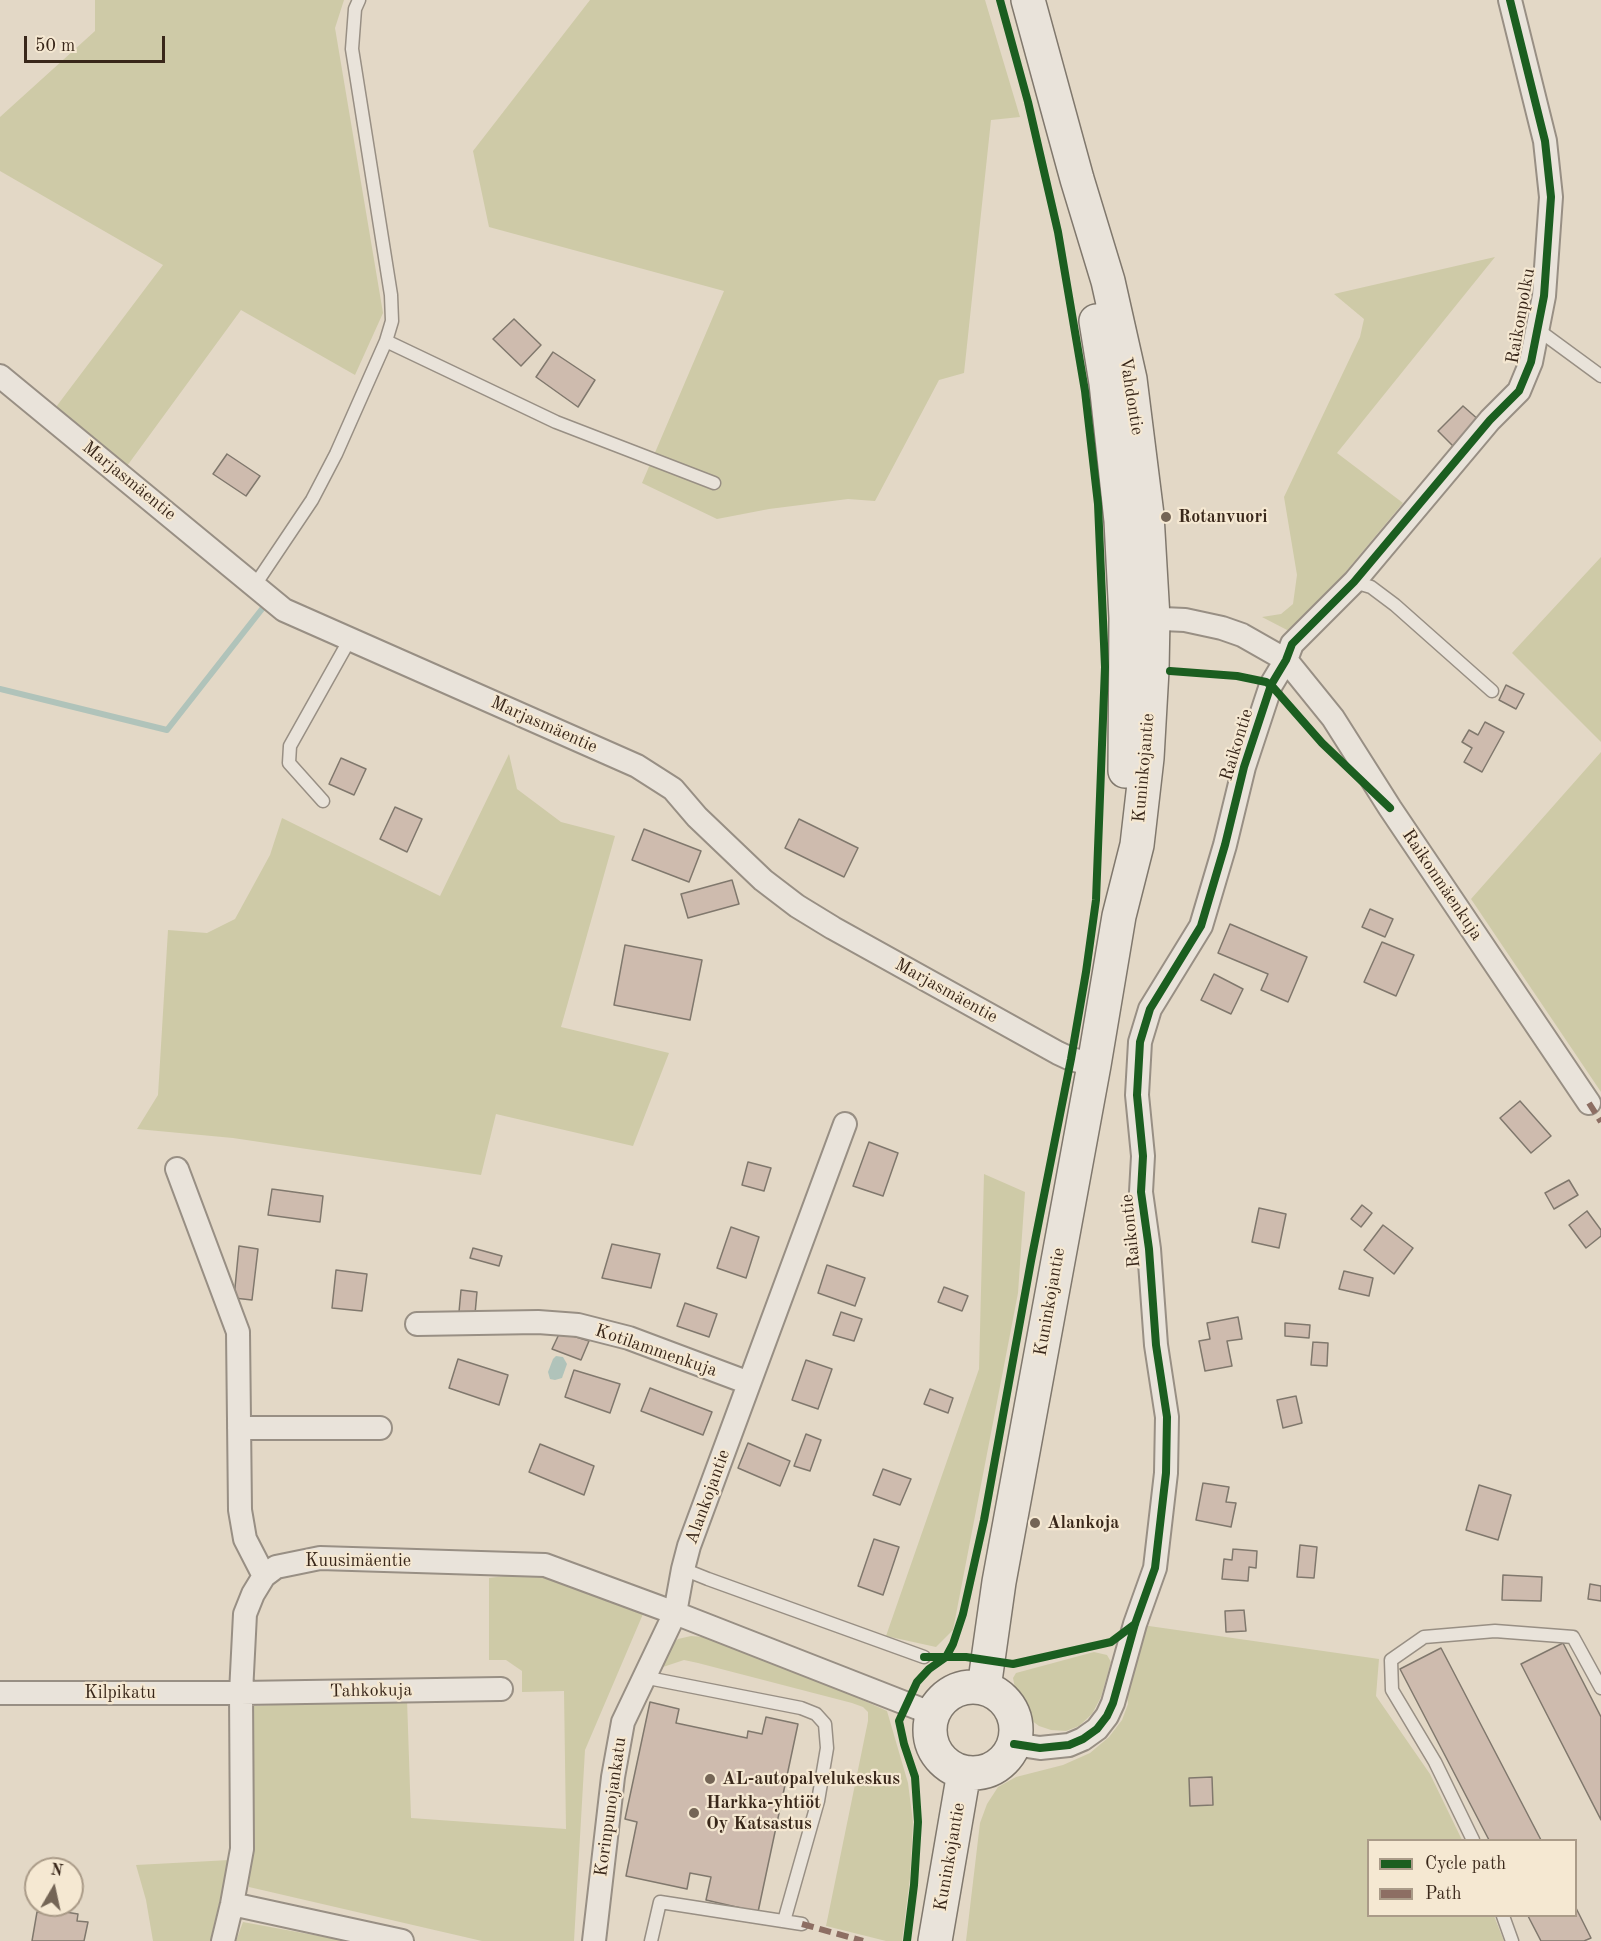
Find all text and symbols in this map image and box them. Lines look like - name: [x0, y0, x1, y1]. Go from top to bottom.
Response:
- scale bar: [27, 24, 168, 62]
- text: 50 m: [35, 37, 75, 55]
- street label: Raikonpolku: [1502, 266, 1540, 366]
- street label: Vahdontie: [1114, 355, 1148, 437]
- street label: Marjasmäentie: [78, 437, 180, 525]
- place label: Rotanvuori: [1178, 506, 1268, 528]
- marker: Rotanvuori: [1159, 510, 1173, 524]
- street label: Marjasmäentie: [487, 692, 601, 758]
- street label: Raikontie: [1216, 706, 1258, 784]
- street label: Kuninkojantie: [1128, 712, 1160, 824]
- street label: Raikonmäenkuja: [1397, 825, 1487, 945]
- street label: Marjasmäentie: [891, 954, 1001, 1028]
- street label: Raikontie: [1116, 1193, 1146, 1269]
- street label: Kuninkojantie: [1030, 1246, 1070, 1358]
- street label: Kotilammenkuja: [592, 1320, 720, 1382]
- street label: Alankojantie: [681, 1447, 735, 1547]
- place label: Alankoja: [1047, 1512, 1119, 1534]
- marker: Alankoja: [1028, 1516, 1042, 1530]
- street label: Kuusimäentie: [305, 1550, 411, 1572]
- street label: Tahkokuja: [330, 1679, 412, 1703]
- street label: Kilpikatu: [84, 1682, 156, 1704]
- street label: Korinpunojankatu: [591, 1736, 631, 1878]
- place label: AL-autopalvelukeskus: [722, 1768, 900, 1790]
- marker: AL-autopalvelukeskus: [703, 1772, 717, 1786]
- place label: Harkka-yhtiöt Oy Katsastus: [706, 1792, 821, 1834]
- street label: Kuninkojantie: [930, 1801, 970, 1913]
- marker: Harkka-yhtiöt Oy Katsastus: [687, 1806, 701, 1820]
- legend: [1367, 1839, 1577, 1917]
- text: Cycle path: [1425, 1855, 1506, 1873]
- north arrow: [24, 1857, 84, 1917]
- text: N: [49, 1862, 64, 1880]
- text: Path: [1425, 1885, 1461, 1903]

